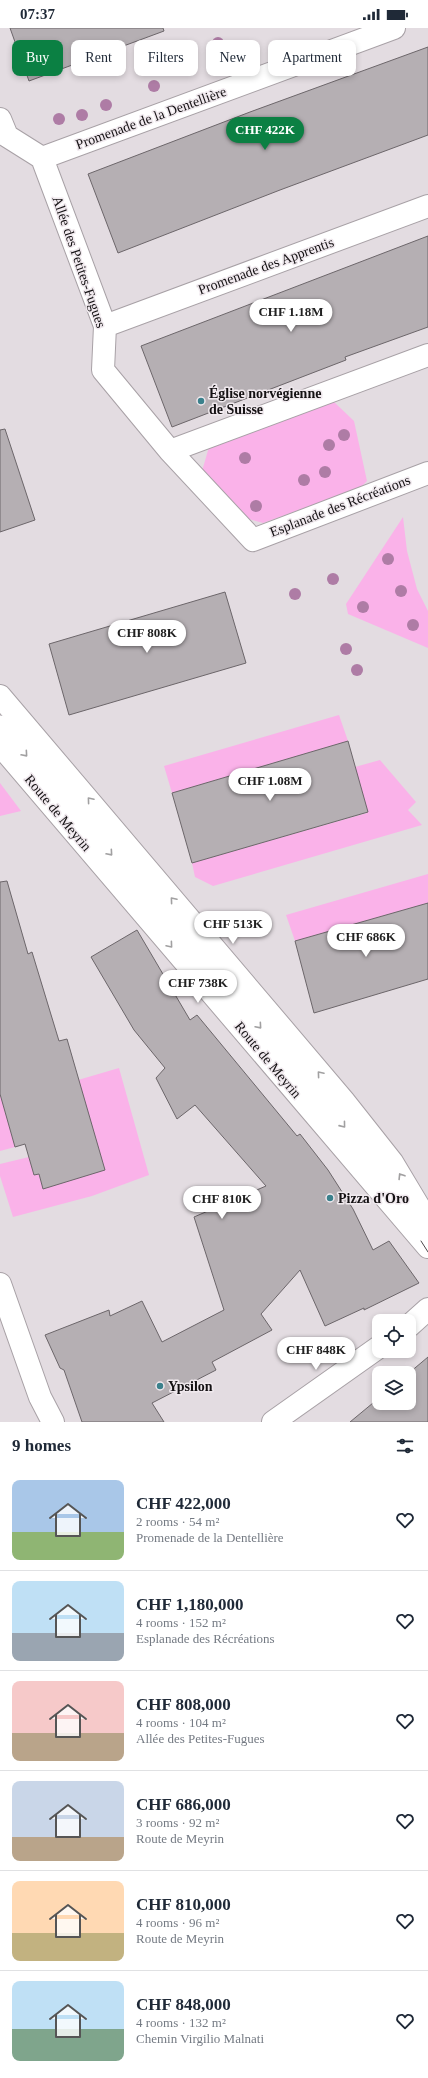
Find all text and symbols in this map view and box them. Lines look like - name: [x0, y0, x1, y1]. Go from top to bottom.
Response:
- text: 07:37: [20, 6, 55, 22]
- chip: Buy: [12, 40, 63, 76]
- chip: Rent: [71, 40, 126, 76]
- chip: Filters: [134, 40, 198, 76]
- chip: New: [206, 40, 260, 76]
- chip: Apartment: [268, 40, 356, 76]
- street label: Promenade de la Dentellière: [74, 84, 228, 152]
- pin: CHF 422K: [224, 117, 306, 151]
- text: CHF 422K: [235, 122, 295, 137]
- street label: Allée des Petites-Fugues: [49, 194, 109, 330]
- street label: Promenade des Apprentis: [196, 234, 336, 298]
- pin: CHF 1.18M: [245, 299, 337, 333]
- text: CHF 1.18M: [258, 304, 324, 319]
- place label: Église norvégienne de Suisse: [209, 385, 321, 417]
- marker: Église norvégienne de Suisse: [196, 396, 206, 406]
- street label: Esplanade des Récréations: [268, 472, 412, 540]
- pin: CHF 808K: [106, 620, 188, 654]
- text: CHF 808K: [117, 625, 177, 640]
- one-way arrow: [21, 750, 28, 757]
- pin: CHF 1.08M: [224, 768, 316, 802]
- street label: Route de Meyrin: [22, 772, 94, 854]
- text: CHF 1.08M: [237, 773, 303, 788]
- one-way arrow: [87, 798, 94, 805]
- one-way arrow: [106, 848, 113, 856]
- one-way arrow: [171, 898, 178, 905]
- pin: CHF 513K: [192, 911, 274, 945]
- text: CHF 513K: [203, 916, 263, 931]
- pin: CHF 686K: [325, 924, 407, 958]
- text: CHF 686K: [336, 929, 396, 944]
- one-way arrow: [166, 940, 173, 948]
- pin: CHF 738K: [157, 970, 239, 1004]
- text: CHF 738K: [168, 975, 228, 990]
- street label: Route de Meyrin: [232, 1019, 304, 1101]
- one-way arrow: [254, 1021, 262, 1029]
- one-way arrow: [318, 1072, 325, 1079]
- one-way arrow: [339, 1120, 346, 1127]
- one-way arrow: [399, 1173, 406, 1180]
- pin: CHF 810K: [181, 1186, 263, 1220]
- text: CHF 810K: [192, 1191, 252, 1206]
- place label: Pizza d'Oro: [338, 1191, 409, 1206]
- marker: Pizza d'Oro: [325, 1193, 335, 1203]
- map controls: [372, 1314, 416, 1410]
- button: locate: [372, 1314, 416, 1358]
- pin: CHF 848K: [275, 1337, 357, 1371]
- text: CHF 848K: [286, 1342, 346, 1357]
- button: layers: [372, 1366, 416, 1410]
- place label: Ypsilon: [168, 1379, 213, 1394]
- marker: Ypsilon: [155, 1381, 165, 1391]
- icon: filters: [394, 1435, 416, 1457]
- text: 9 homes: [12, 1436, 71, 1455]
- text: CHF 422,000: [136, 1494, 231, 1513]
- icon: home: [44, 1496, 92, 1544]
- icon: heart: [394, 1509, 416, 1531]
- text: 2 rooms · 54 m²: [136, 1514, 219, 1529]
- text: Promenade de la Dentellière: [136, 1530, 284, 1545]
- text: CHF 1,180,000: [136, 1595, 244, 1614]
- icon: home: [44, 1597, 92, 1645]
- icon: heart: [394, 1610, 416, 1632]
- text: 4 rooms · 152 m²: [136, 1615, 226, 1630]
- text: Esplanade des Récréations: [136, 1631, 275, 1646]
- text: CHF 808,000: [136, 1695, 231, 1714]
- icon: home: [44, 1697, 92, 1745]
- icon: heart: [394, 1710, 416, 1732]
- text: 4 rooms · 104 m²: [136, 1715, 226, 1730]
- text: Allée des Petites-Fugues: [136, 1731, 265, 1746]
- text: CHF 686,000: [136, 1795, 231, 1814]
- icon: home: [44, 1797, 92, 1845]
- icon: heart: [394, 1810, 416, 1832]
- text: 3 rooms · 92 m²: [136, 1815, 219, 1830]
- text: Route de Meyrin: [136, 1831, 224, 1846]
- text: CHF 810,000: [136, 1895, 231, 1914]
- icon: home: [44, 1897, 92, 1945]
- icon: heart: [394, 1910, 416, 1932]
- text: 4 rooms · 96 m²: [136, 1915, 219, 1930]
- text: Route de Meyrin: [136, 1931, 224, 1946]
- text: CHF 848,000: [136, 1995, 231, 2014]
- icon: home: [44, 1997, 92, 2045]
- icon: heart: [394, 2010, 416, 2032]
- text: 4 rooms · 132 m²: [136, 2015, 226, 2030]
- text: Chemin Virgilio Malnati: [136, 2031, 264, 2046]

